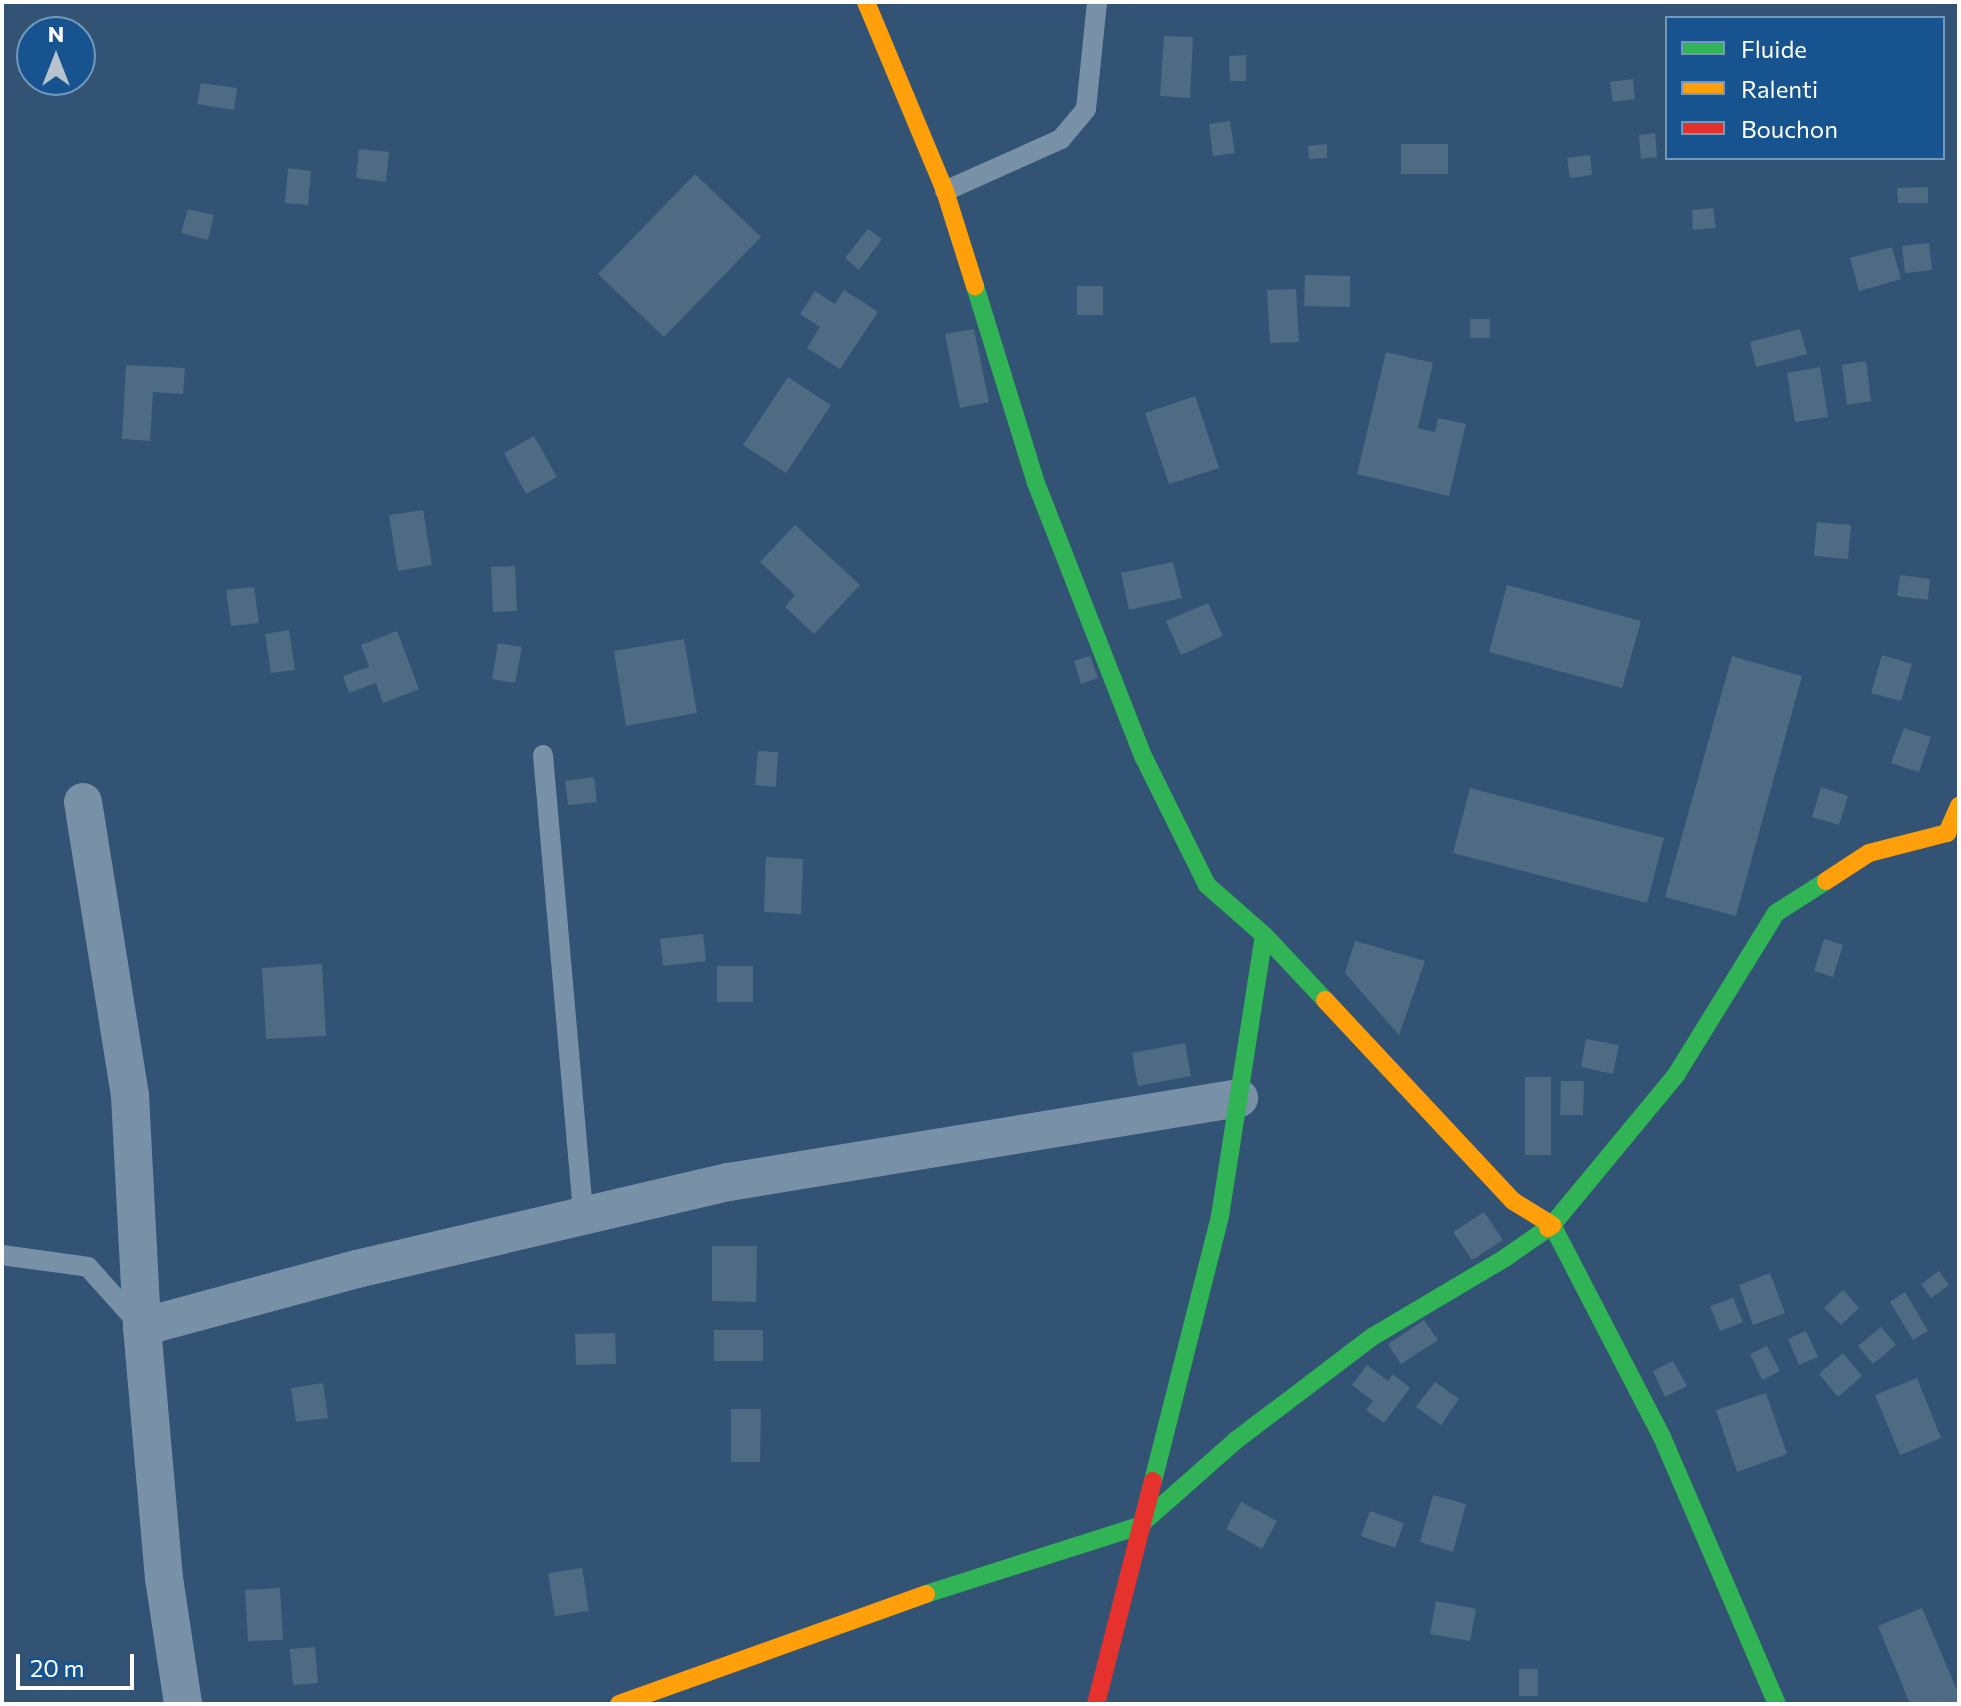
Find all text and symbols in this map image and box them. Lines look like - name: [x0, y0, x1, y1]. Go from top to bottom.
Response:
- north arrow: [16, 16, 96, 96]
- legend: [1665, 16, 1945, 160]
- text: N: [48, 20, 64, 47]
- text: Fluide: [1741, 34, 1807, 63]
- text: Ralenti: [1741, 74, 1818, 103]
- text: Bouchon: [1741, 114, 1838, 143]
- scale bar: [20, 1638, 138, 1688]
- text: 20 m: [30, 1653, 84, 1682]

